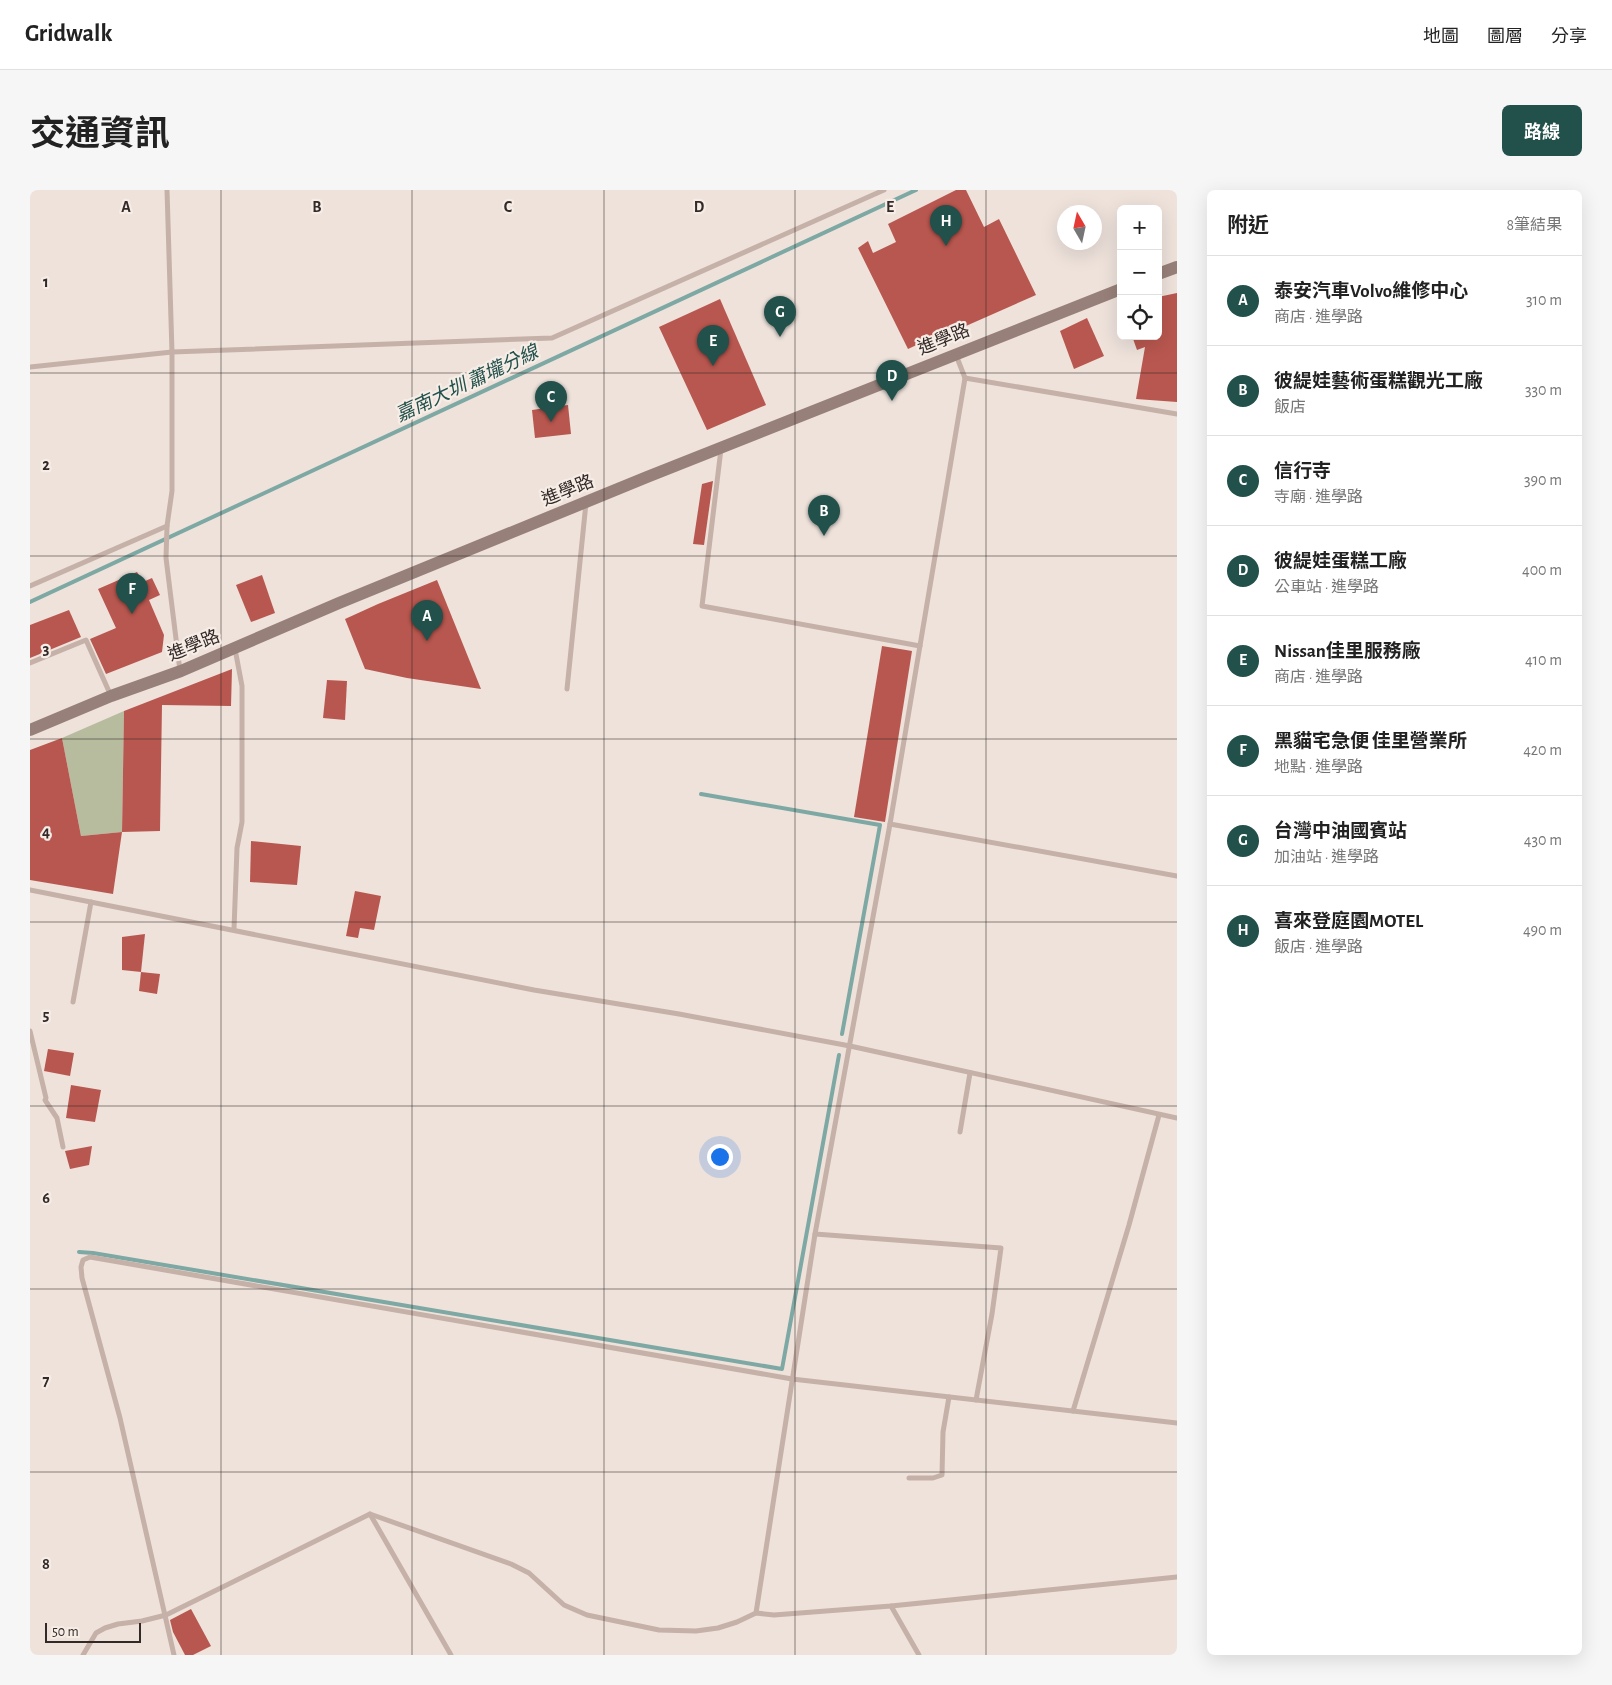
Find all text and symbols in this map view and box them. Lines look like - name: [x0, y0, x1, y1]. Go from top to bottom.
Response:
- text: Gridwalk: [25, 22, 112, 46]
- text: 地圖: [1423, 28, 1459, 46]
- text: 圖層: [1487, 28, 1523, 46]
- text: 分享: [1551, 28, 1587, 46]
- button: 路線: [1502, 105, 1582, 156]
- text: 交通資訊: [30, 117, 170, 152]
- text: A: [121, 199, 131, 215]
- text: B: [312, 199, 322, 215]
- text: C: [504, 199, 513, 215]
- text: D: [694, 199, 705, 215]
- text: E: [886, 199, 894, 215]
- pin: H: [930, 205, 962, 246]
- north arrow: [1057, 205, 1102, 250]
- map controls: [1117, 205, 1162, 340]
- button: +: [1117, 205, 1162, 250]
- text: 附近: [1227, 215, 1269, 236]
- text: 8筆結果: [1506, 217, 1562, 233]
- button: −: [1117, 250, 1162, 295]
- text: 1: [43, 274, 49, 290]
- text: 泰安汽車Volvo維修中心: [1274, 282, 1468, 301]
- text: A: [1238, 292, 1248, 308]
- text: 310 m: [1526, 292, 1562, 308]
- button: locate: [1117, 295, 1162, 340]
- pin: G: [764, 296, 796, 337]
- text: 商店 · 進學路: [1274, 309, 1363, 325]
- street label: 進學路: [915, 320, 972, 358]
- pin: E: [697, 325, 729, 366]
- water label: 嘉南大圳 蕭壠分線: [392, 340, 543, 425]
- pin: D: [876, 360, 908, 401]
- text: 彼緹娃藝術蛋糕觀光工廠: [1274, 372, 1483, 391]
- pin: C: [535, 381, 567, 422]
- text: B: [1238, 382, 1248, 398]
- text: 330 m: [1525, 382, 1562, 398]
- text: 飯店: [1274, 399, 1306, 415]
- text: 2: [42, 457, 50, 473]
- text: 信行寺: [1274, 462, 1331, 481]
- street label: 進學路: [539, 471, 596, 509]
- text: C: [1239, 472, 1247, 488]
- text: 390 m: [1524, 472, 1562, 488]
- text: 寺廟 · 進學路: [1274, 489, 1363, 505]
- pin: B: [808, 495, 840, 536]
- text: 彼緹娃蛋糕工廠: [1274, 552, 1407, 571]
- text: D: [1238, 562, 1248, 578]
- text: 400 m: [1522, 562, 1562, 578]
- pin: F: [116, 573, 148, 614]
- text: 公車站 · 進學路: [1274, 579, 1379, 595]
- pin: A: [411, 600, 443, 641]
- street label: 進學路: [165, 626, 222, 664]
- text: 3: [43, 641, 50, 657]
- text: Nissan佳里服務廠: [1274, 642, 1421, 661]
- text: E: [1239, 652, 1247, 668]
- text: 410 m: [1525, 652, 1562, 668]
- text: 商店 · 進學路: [1274, 669, 1363, 685]
- text: 黑貓宅急便 佳里營業所: [1274, 732, 1467, 751]
- text: F: [1239, 742, 1247, 758]
- text: 420 m: [1523, 742, 1562, 758]
- text: 地點 · 進學路: [1274, 759, 1363, 775]
- text: 台灣中油國賓站: [1274, 822, 1407, 841]
- text: 4: [42, 824, 50, 840]
- text: G: [1238, 832, 1248, 848]
- text: 430 m: [1524, 832, 1562, 848]
- text: 加油站 · 進學路: [1274, 849, 1379, 865]
- text: 喜來登庭園MOTEL: [1274, 912, 1423, 931]
- text: H: [1237, 922, 1249, 938]
- text: 490 m: [1523, 922, 1562, 938]
- text: 飯店 · 進學路: [1274, 939, 1363, 955]
- text: 5: [43, 1007, 50, 1023]
- your location: [707, 1144, 733, 1170]
- text: 6: [42, 1190, 50, 1206]
- text: 7: [43, 1373, 50, 1389]
- text: 8: [42, 1556, 50, 1572]
- scale bar: [45, 1620, 141, 1643]
- text: 50 m: [52, 1625, 79, 1639]

